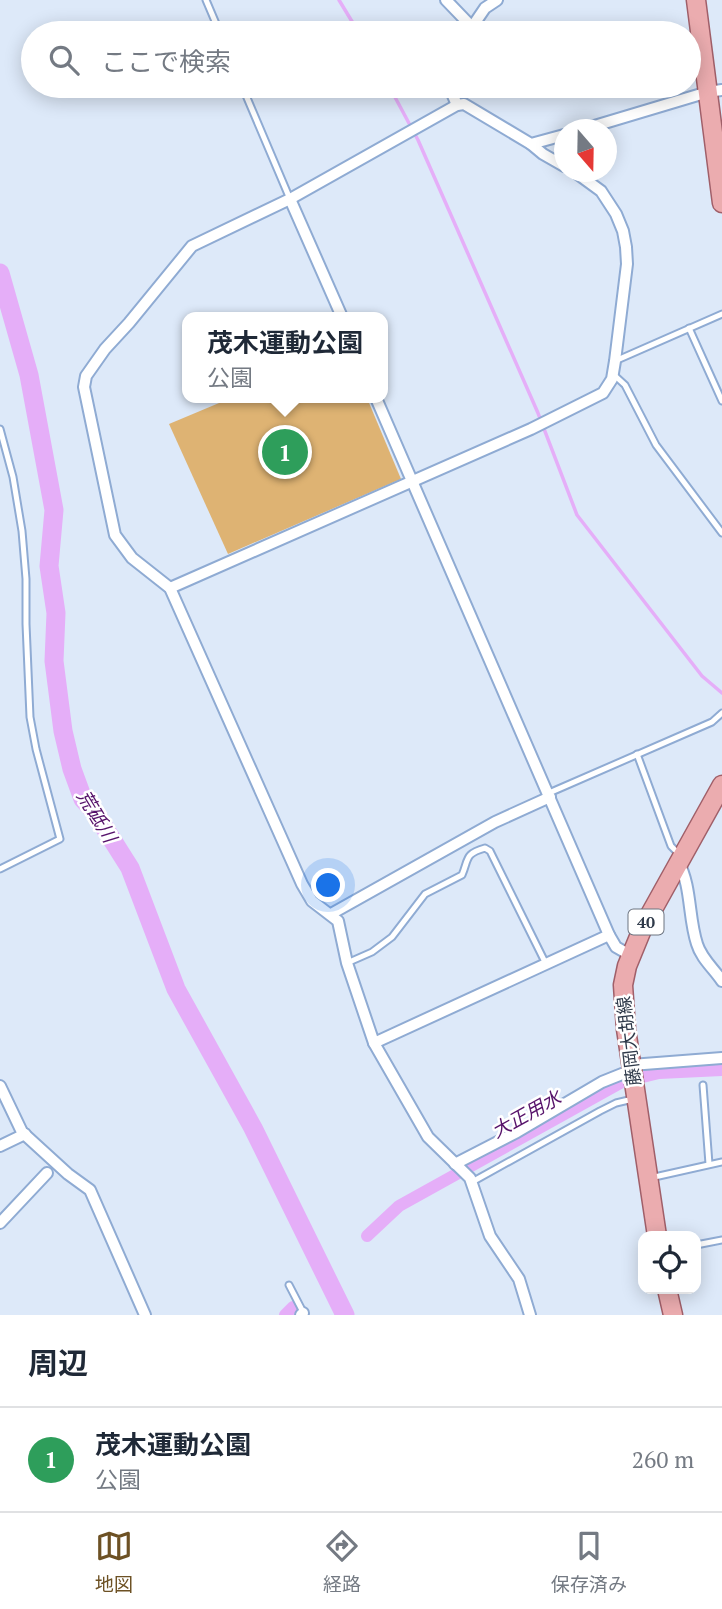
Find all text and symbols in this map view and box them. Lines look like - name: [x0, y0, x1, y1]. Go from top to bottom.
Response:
- search box: [21, 21, 701, 98]
- icon: search: [45, 41, 83, 79]
- text: ここで検索: [101, 44, 231, 78]
- north arrow: [554, 119, 617, 182]
- popup: [182, 312, 388, 403]
- text: 茂木運動公園: [207, 325, 363, 359]
- text: 公園: [207, 362, 253, 393]
- pin: 1: [262, 426, 308, 478]
- water label: 荒砥川: [72, 785, 124, 848]
- your location: [311, 868, 345, 902]
- road number: 40: [628, 910, 664, 934]
- street label: 藤岡大胡線: [611, 995, 645, 1087]
- water label: 大正用水: [486, 1083, 567, 1143]
- map controls: [638, 1231, 701, 1294]
- button: locate: [638, 1231, 701, 1294]
- text: 周辺: [28, 1343, 88, 1383]
- text: 茂木運動公園: [95, 1427, 251, 1461]
- text: 1: [45, 1444, 58, 1475]
- text: 260 m: [632, 1444, 694, 1475]
- text: 公園: [95, 1464, 141, 1495]
- tab: 地図: [95, 1527, 133, 1596]
- tab: 経路: [323, 1527, 361, 1596]
- tab: 保存済み: [551, 1527, 627, 1596]

